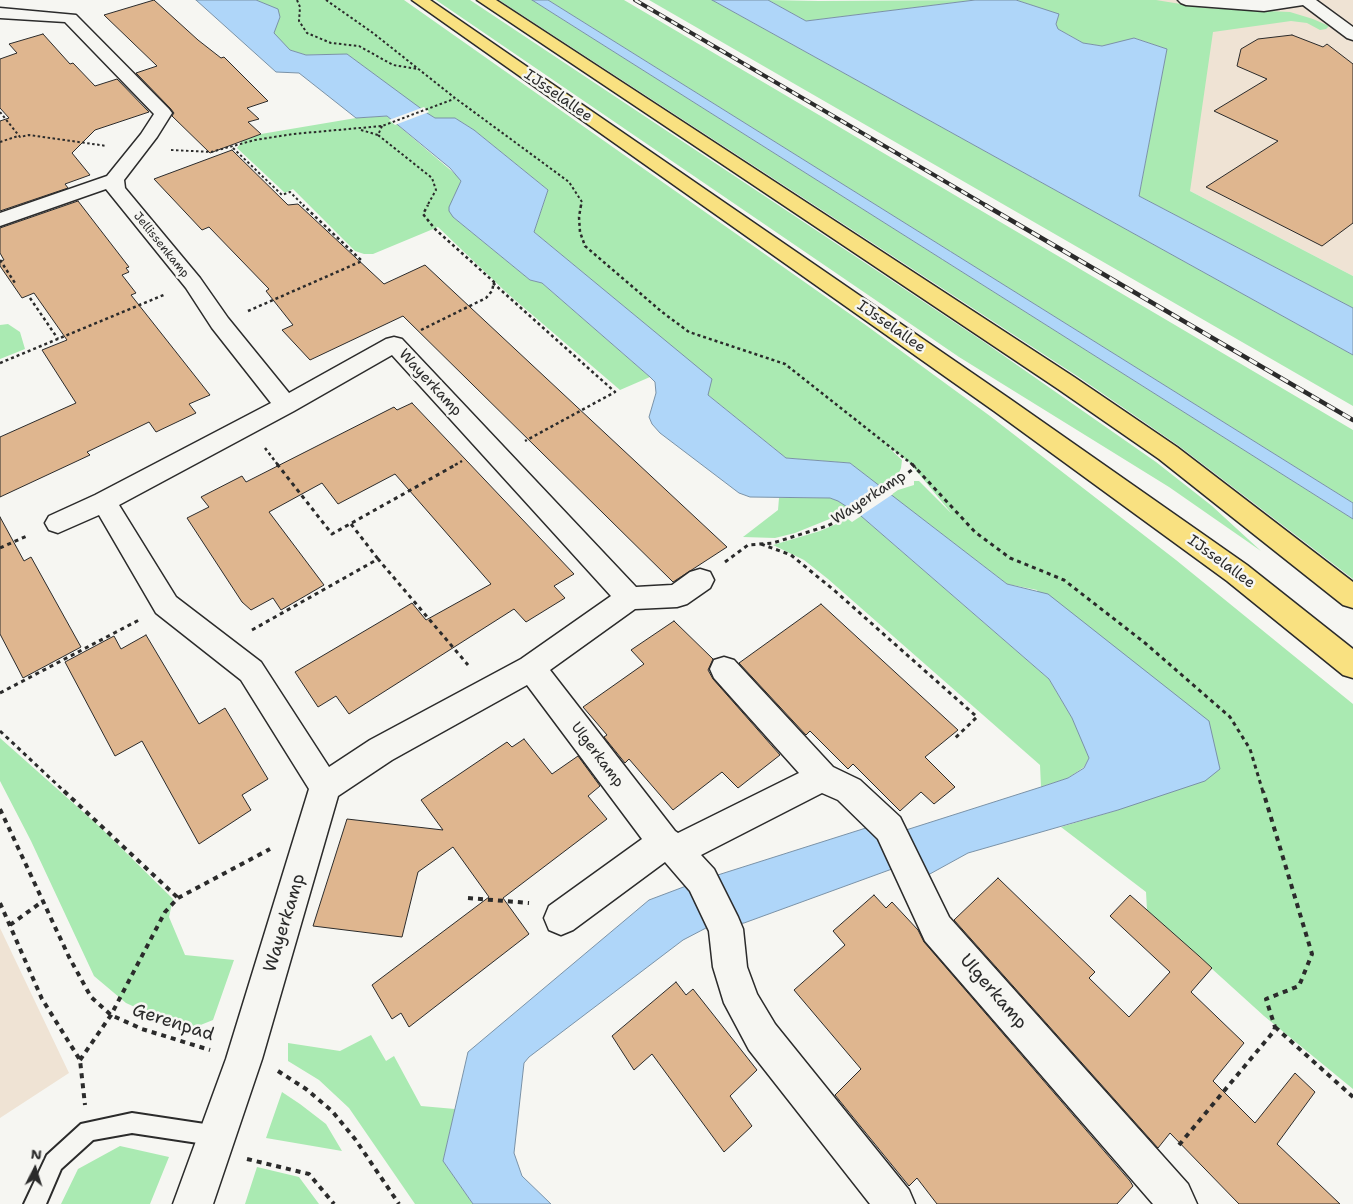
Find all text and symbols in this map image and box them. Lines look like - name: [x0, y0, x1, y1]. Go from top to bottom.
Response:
- street label: IJsselallee: [520, 66, 596, 126]
- street label: Jellissenkamp: [130, 209, 192, 281]
- street label: IJsselallee: [853, 297, 929, 357]
- street label: Wayerkamp: [394, 346, 466, 420]
- street label: Wayerkamp: [828, 467, 910, 529]
- street label: IJsselallee: [1184, 531, 1258, 593]
- street label: Ulgerkamp: [567, 719, 627, 791]
- street label: Wayerkamp: [260, 871, 310, 975]
- street label: Ulgerkamp: [955, 950, 1031, 1034]
- street label: Gerenpad: [129, 1000, 217, 1046]
- north arrow: [10, 1144, 60, 1194]
- text: N: [30, 1145, 43, 1164]

